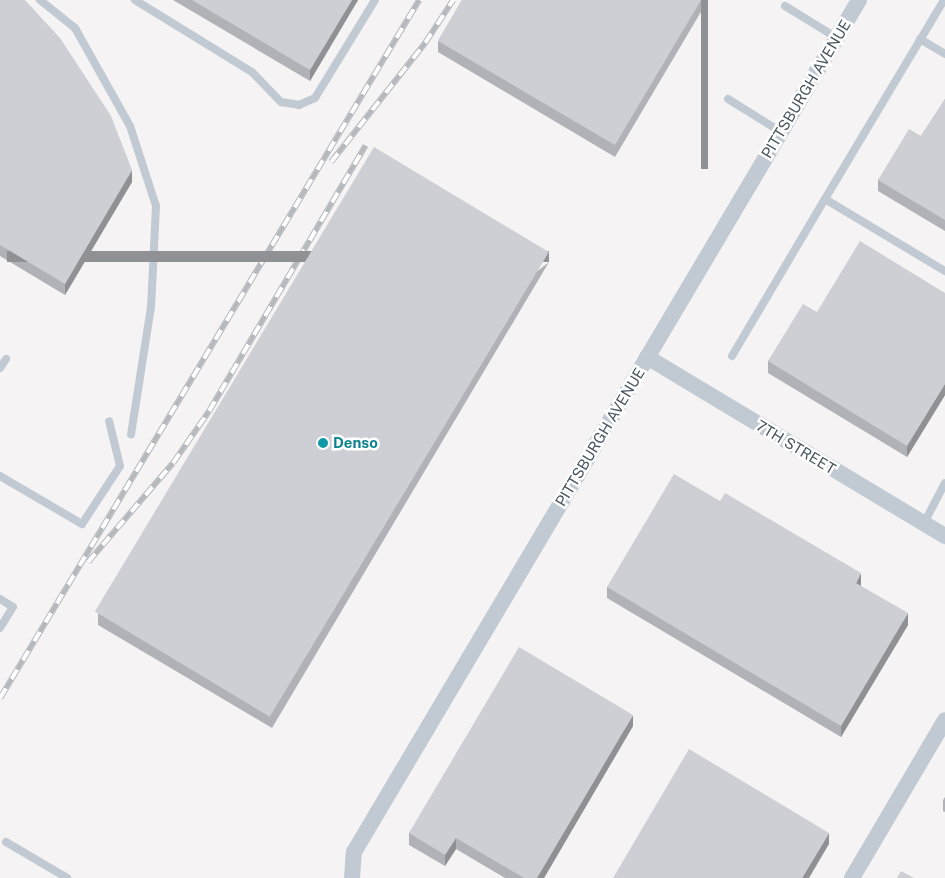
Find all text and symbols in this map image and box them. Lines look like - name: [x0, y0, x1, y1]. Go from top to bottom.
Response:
- street label: PITTSBURGH AVENUE: [758, 17, 854, 161]
- street label: PITTSBURGH AVENUE: [552, 365, 648, 509]
- street label: 7TH STREET: [753, 416, 839, 478]
- place label: Denso: [333, 434, 378, 452]
- marker: Denso: [317, 437, 329, 449]

